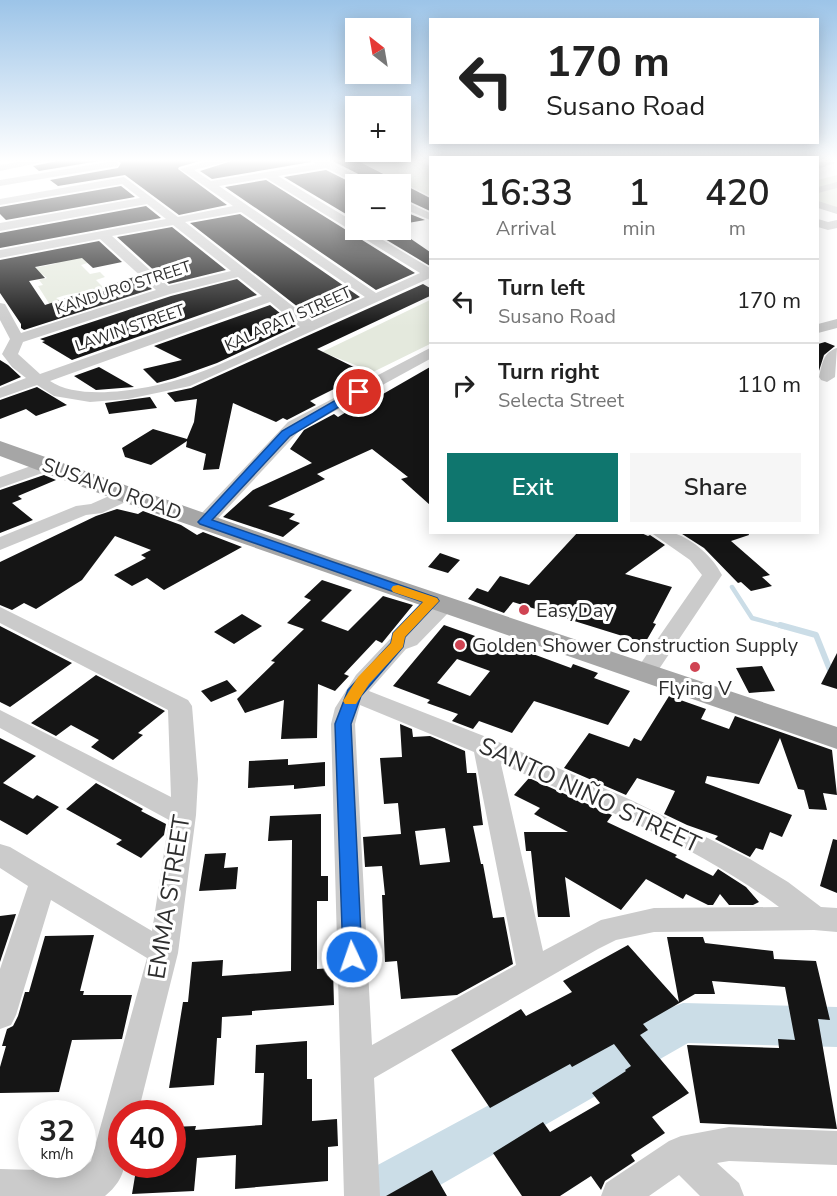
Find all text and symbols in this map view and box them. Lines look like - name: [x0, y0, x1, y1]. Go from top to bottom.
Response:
- north arrow: [345, 18, 411, 84]
- map controls: [345, 18, 411, 240]
- text: 170 m: [546, 34, 670, 91]
- icon: left: [447, 42, 525, 120]
- text: Susano Road: [546, 88, 705, 125]
- button: +: [345, 96, 411, 162]
- text: 16:33: [478, 169, 573, 218]
- text: 1: [628, 169, 650, 218]
- text: 420: [705, 169, 770, 218]
- button: −: [345, 174, 411, 240]
- text: Arrival: [496, 215, 556, 242]
- text: min: [623, 215, 656, 242]
- text: m: [729, 215, 746, 242]
- street label: KANDURO STREET: [52, 256, 194, 320]
- text: Turn left: [498, 273, 585, 303]
- street label: KALAPATI STREET: [221, 281, 355, 357]
- icon: left: [447, 285, 480, 318]
- text: 170 m: [737, 286, 801, 316]
- street label: LAWIN STREET: [72, 299, 188, 357]
- text: Susano Road: [498, 303, 616, 330]
- text: Turn right: [498, 357, 599, 387]
- pin: [333, 366, 384, 417]
- icon: right: [447, 369, 480, 402]
- text: 110 m: [737, 370, 801, 400]
- icon: arrive: [342, 375, 375, 408]
- text: Selecta Street: [498, 387, 624, 414]
- street label: SUSANO ROAD: [38, 451, 186, 527]
- button: Exit: [447, 453, 618, 522]
- button: Share: [630, 453, 801, 522]
- place label: EasyDay: [536, 597, 614, 624]
- marker: EasyDay: [517, 603, 531, 617]
- place label: Golden Shower Construction Supply: [472, 632, 799, 659]
- marker: Golden Shower Construction Supply: [453, 638, 467, 652]
- marker: Flying V: [688, 660, 702, 674]
- place label: Flying V: [658, 675, 732, 702]
- street label: SANTO NIÑO STREET: [474, 730, 707, 861]
- street label: EMMA STREET: [140, 812, 198, 981]
- position arrow: [320, 925, 384, 989]
- speed limit sign: 40: [108, 1100, 186, 1178]
- text: 32: [39, 1111, 75, 1152]
- text: km/h: [40, 1144, 74, 1164]

